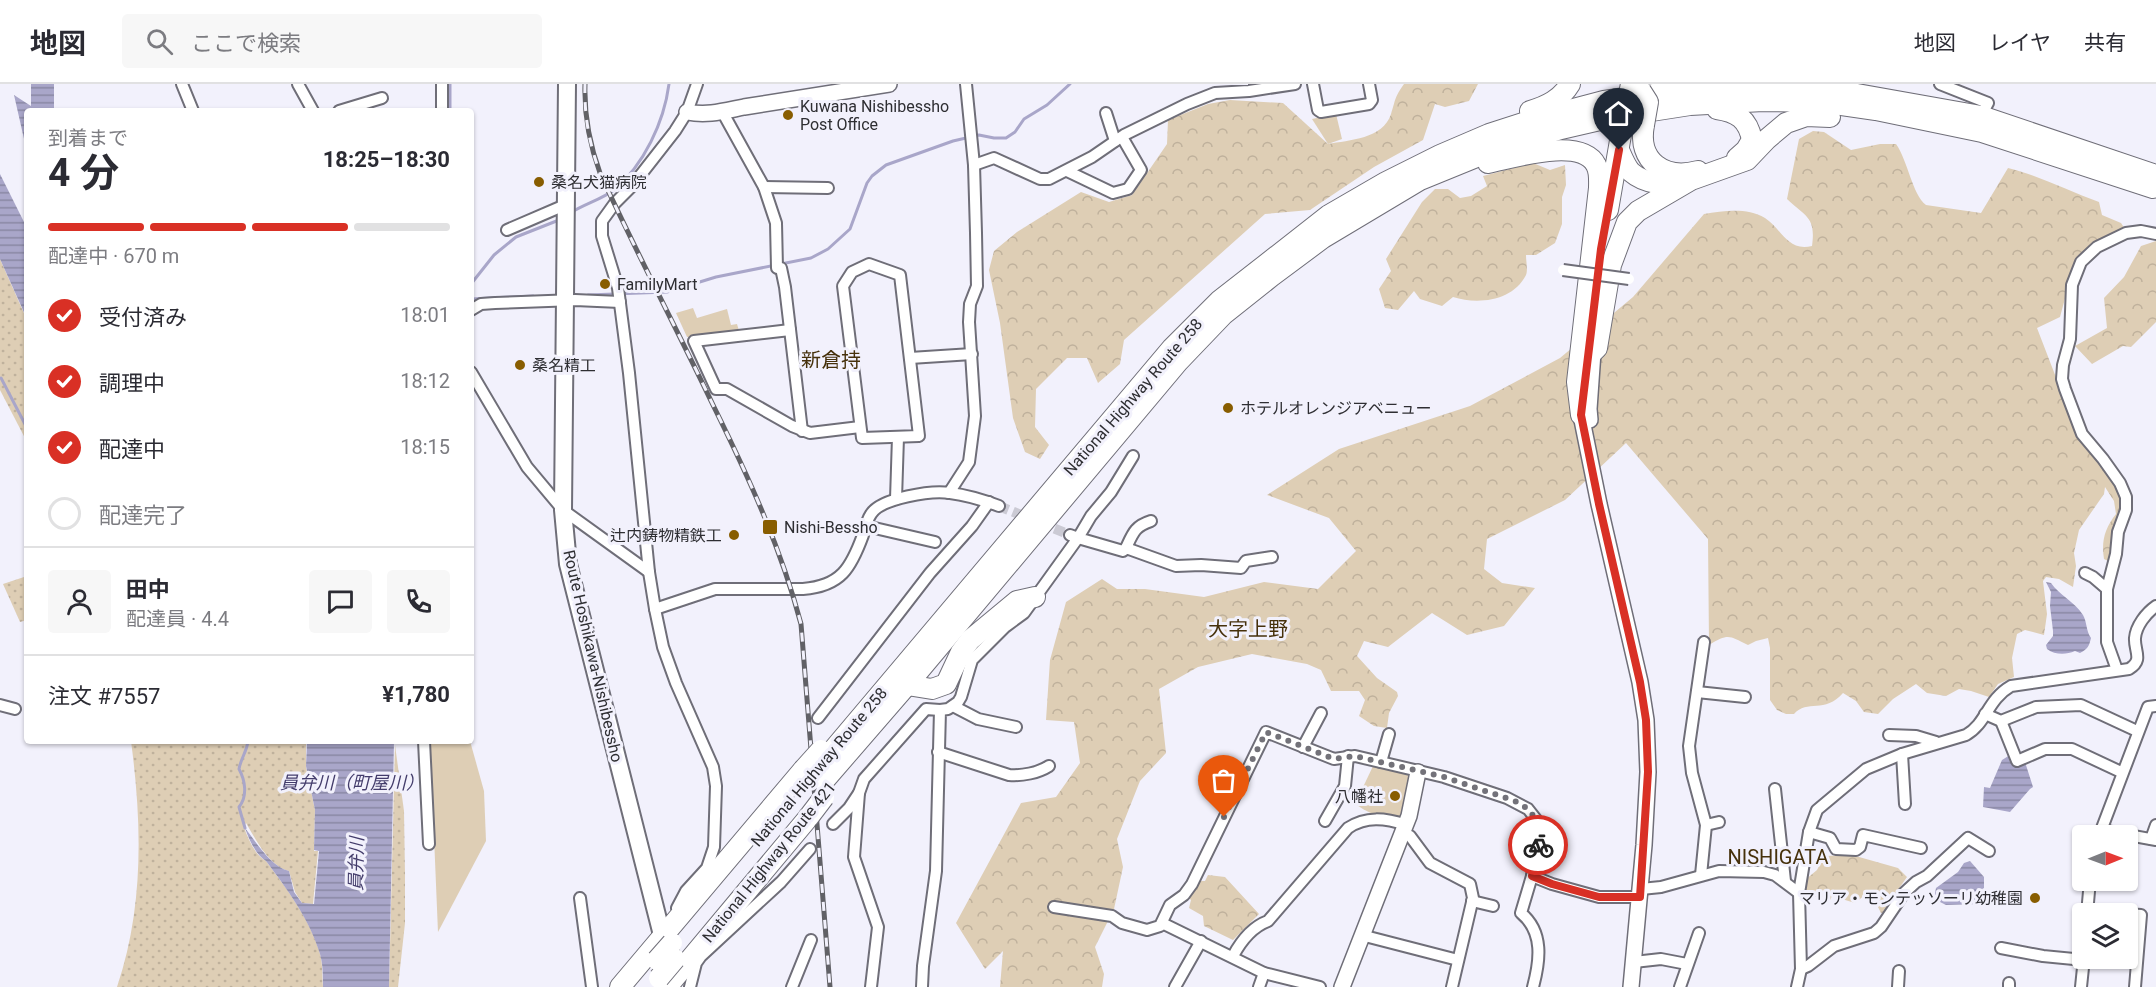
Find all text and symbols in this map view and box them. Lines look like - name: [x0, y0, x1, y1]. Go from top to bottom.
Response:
- search box: [122, 14, 542, 68]
- icon: search: [143, 25, 176, 58]
- text: 地図: [30, 27, 86, 60]
- text: ここで検索: [191, 31, 301, 56]
- text: 地図: [1914, 31, 1956, 55]
- text: レイヤ: [1989, 31, 2051, 55]
- text: 共有: [2084, 31, 2126, 55]
- pin: [1593, 88, 1644, 150]
- place label: Kuwana Nishibessho Post Office: [800, 97, 949, 134]
- icon: home: [1602, 97, 1635, 130]
- marker: Kuwana Nishibessho Post Office: [781, 108, 795, 122]
- text: 到着まで: [48, 126, 128, 150]
- text: 18:25–18:30: [323, 147, 450, 172]
- text: 4 分: [48, 150, 119, 196]
- place label: 桑名犬猫病院: [551, 173, 647, 192]
- marker: 桑名犬猫病院: [532, 175, 546, 189]
- text: 配達中 · 670 m: [48, 244, 179, 268]
- place label: FamilyMart: [617, 275, 697, 294]
- marker: FamilyMart: [598, 277, 612, 291]
- icon: check: [48, 299, 81, 332]
- text: 18:01: [400, 303, 450, 327]
- text: 受付済み: [99, 305, 187, 330]
- street label: National Highway Route 258: [1060, 315, 1206, 479]
- district label: 新倉持: [801, 348, 861, 372]
- place label: 桑名精工: [532, 356, 596, 375]
- marker: 桑名精工: [513, 358, 527, 372]
- icon: check: [48, 365, 81, 398]
- text: 18:12: [400, 369, 450, 393]
- text: 調理中: [99, 371, 165, 396]
- place label: ホテルオレンジアベニュー: [1240, 399, 1432, 418]
- marker: ホテルオレンジアベニュー: [1221, 401, 1235, 415]
- icon: check: [48, 431, 81, 464]
- text: 18:15: [400, 435, 450, 459]
- text: 配達中: [99, 437, 165, 462]
- text: 配達完了: [99, 503, 187, 528]
- marker: Nishi-Bessho: [761, 518, 779, 536]
- place label: Nishi-Bessho: [784, 518, 878, 537]
- place label: 辻内鋳物精鉄工: [610, 526, 722, 545]
- marker: 辻内鋳物精鉄工: [727, 528, 741, 542]
- street label: Route Hoshikawa-Nishibessho: [559, 548, 627, 764]
- button: person: [48, 570, 111, 633]
- button: chat: [309, 570, 372, 633]
- button: phone: [387, 570, 450, 633]
- text: 田中: [126, 577, 170, 602]
- text: 配達員 · 4.4: [126, 607, 229, 631]
- district label: 大字上野: [1208, 617, 1288, 641]
- text: ¥1,780: [382, 682, 450, 707]
- text: 注文 #7557: [48, 684, 160, 709]
- street label: National Highway Route 258: [747, 684, 891, 850]
- pin: [1198, 755, 1249, 817]
- icon: bag: [1207, 764, 1240, 797]
- water label: 員弁川（町屋川）: [280, 772, 424, 793]
- street label: National Highway Route 421: [698, 778, 840, 946]
- place label: 八幡社: [1335, 787, 1383, 806]
- marker: 八幡社: [1388, 789, 1402, 803]
- courier: [1508, 815, 1568, 875]
- north arrow: [2072, 825, 2138, 891]
- map controls: [2072, 825, 2138, 969]
- icon: bike: [1522, 829, 1555, 862]
- water label: 員弁川: [345, 835, 367, 891]
- district label: NISHIGATA: [1728, 845, 1828, 869]
- place label: マリア・モンテッソーリ幼稚園: [1799, 889, 2023, 908]
- marker: マリア・モンテッソーリ幼稚園: [2028, 891, 2042, 905]
- button: layers: [2072, 903, 2138, 969]

